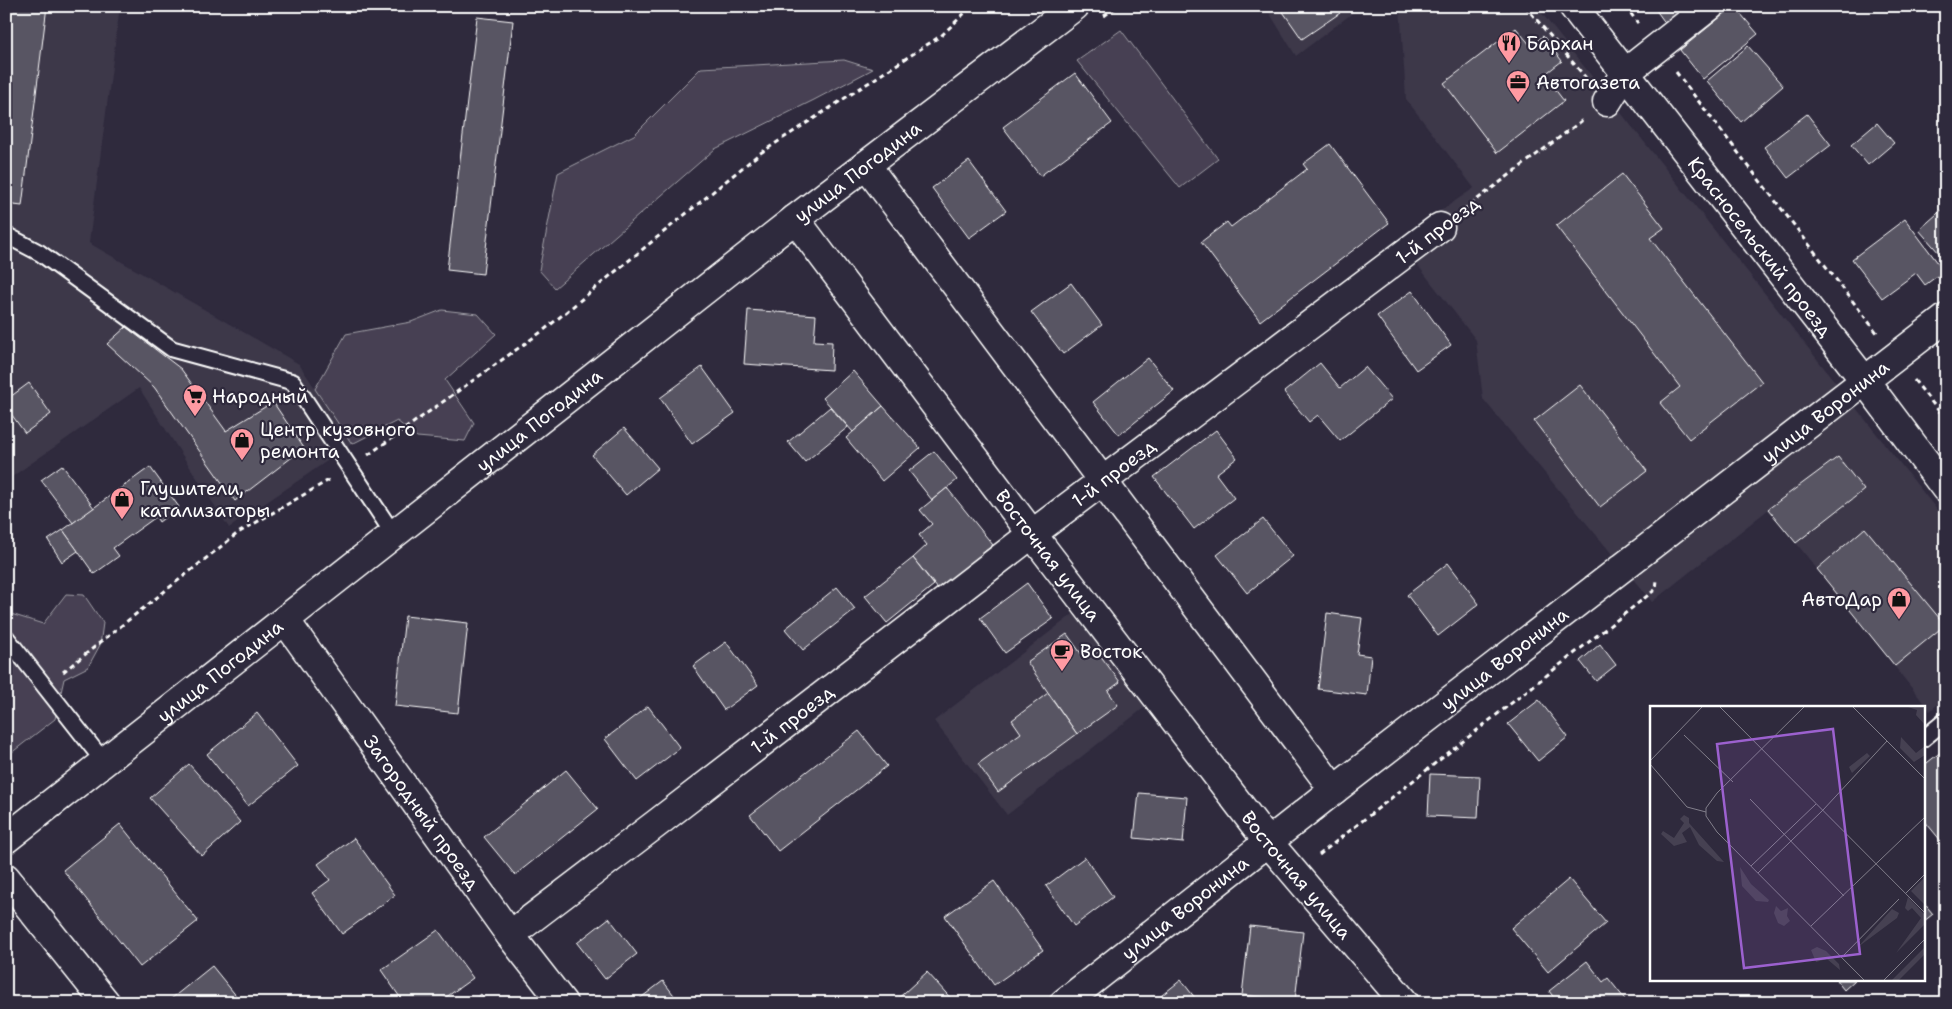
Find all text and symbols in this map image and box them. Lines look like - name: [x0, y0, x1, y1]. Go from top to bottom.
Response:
- restaurant icon: Бархан: [1496, 30, 1522, 64]
- place label: Бархан: [1526, 31, 1593, 56]
- office icon: Автогазета: [1505, 69, 1531, 103]
- place label: Автогазета: [1536, 70, 1640, 95]
- street label: улица Погодина: [789, 115, 927, 228]
- street label: Красносельский проезд: [1682, 152, 1838, 342]
- street label: 1-й проезд: [1390, 191, 1484, 270]
- street label: улица Воронина: [1756, 354, 1895, 469]
- street label: улица Погодина: [471, 363, 608, 478]
- supermarket icon: Народный: [182, 383, 208, 417]
- place label: Народный: [212, 384, 308, 409]
- place label: Центр кузовного ремонта: [260, 417, 416, 464]
- shop icon: Центр кузовного ремонта: [229, 427, 255, 461]
- street label: 1-й проезд: [1066, 433, 1161, 513]
- place label: Глушители, катализаторы: [140, 476, 270, 523]
- street label: Восточная улица: [990, 484, 1106, 627]
- shop icon: Глушители, катализаторы: [109, 486, 135, 520]
- shop icon: АвтоДар: [1886, 586, 1912, 620]
- place label: АвтоДар: [1801, 587, 1882, 612]
- street label: улица Воронина: [1436, 602, 1574, 716]
- street label: улица Погодина: [152, 614, 288, 729]
- cafe icon: Восток: [1049, 638, 1075, 672]
- place label: Восток: [1080, 639, 1142, 664]
- street label: 1-й проезд: [745, 679, 839, 760]
- inset map: [1650, 706, 1924, 982]
- street label: Загородный проезд: [358, 730, 486, 895]
- street label: Восточная улица: [1236, 806, 1357, 945]
- street label: улица Воронина: [1117, 850, 1254, 966]

